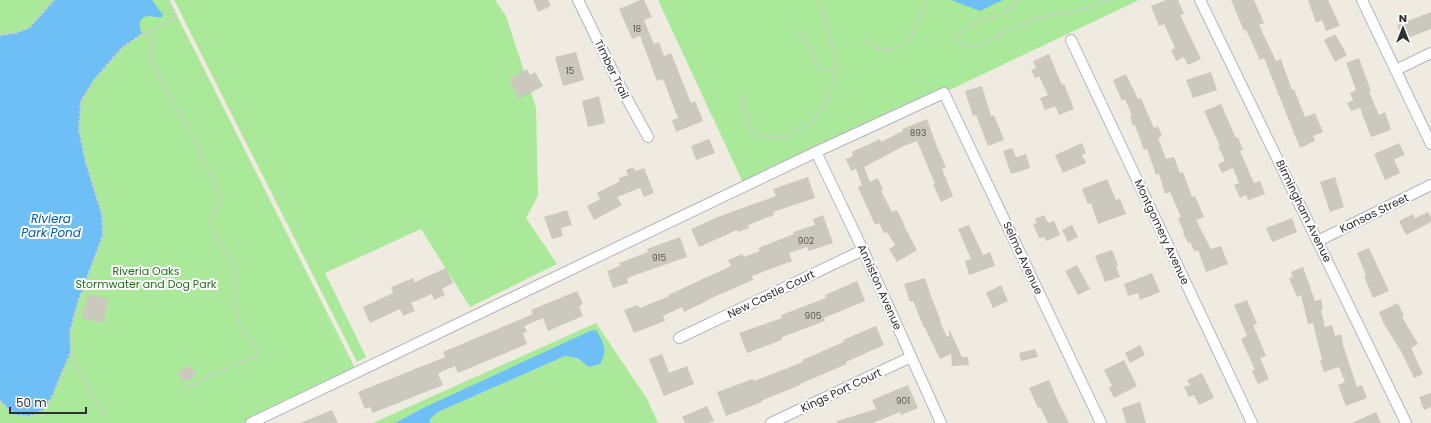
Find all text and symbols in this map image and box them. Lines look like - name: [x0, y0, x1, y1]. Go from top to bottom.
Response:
- north arrow: [1383, 8, 1423, 48]
- text: N: [1399, 10, 1407, 26]
- house number: 18: [633, 23, 642, 35]
- street label: Timber Trail: [591, 37, 633, 101]
- house number: 15: [566, 65, 575, 77]
- house number: 893: [910, 127, 926, 139]
- street label: Birmingham Avenue: [1272, 157, 1336, 265]
- street label: Montgomery Avenue: [1131, 177, 1194, 288]
- street label: Kansas Street: [1337, 189, 1411, 237]
- water label: Riviera Park Pond: [21, 210, 82, 241]
- street label: Selma Avenue: [999, 219, 1047, 297]
- house number: 902: [798, 235, 814, 247]
- street label: Anniston Avenue: [854, 242, 906, 333]
- house number: 915: [652, 252, 666, 264]
- park label: Riveria Oaks Stormwater and Dog Park: [76, 263, 217, 292]
- street label: New Castle Court: [725, 266, 817, 322]
- house number: 905: [805, 310, 822, 322]
- street label: Kings Port Court: [798, 364, 884, 416]
- scale bar: [10, 389, 86, 415]
- text: 50 m: [16, 394, 47, 411]
- house number: 901: [896, 395, 910, 407]

